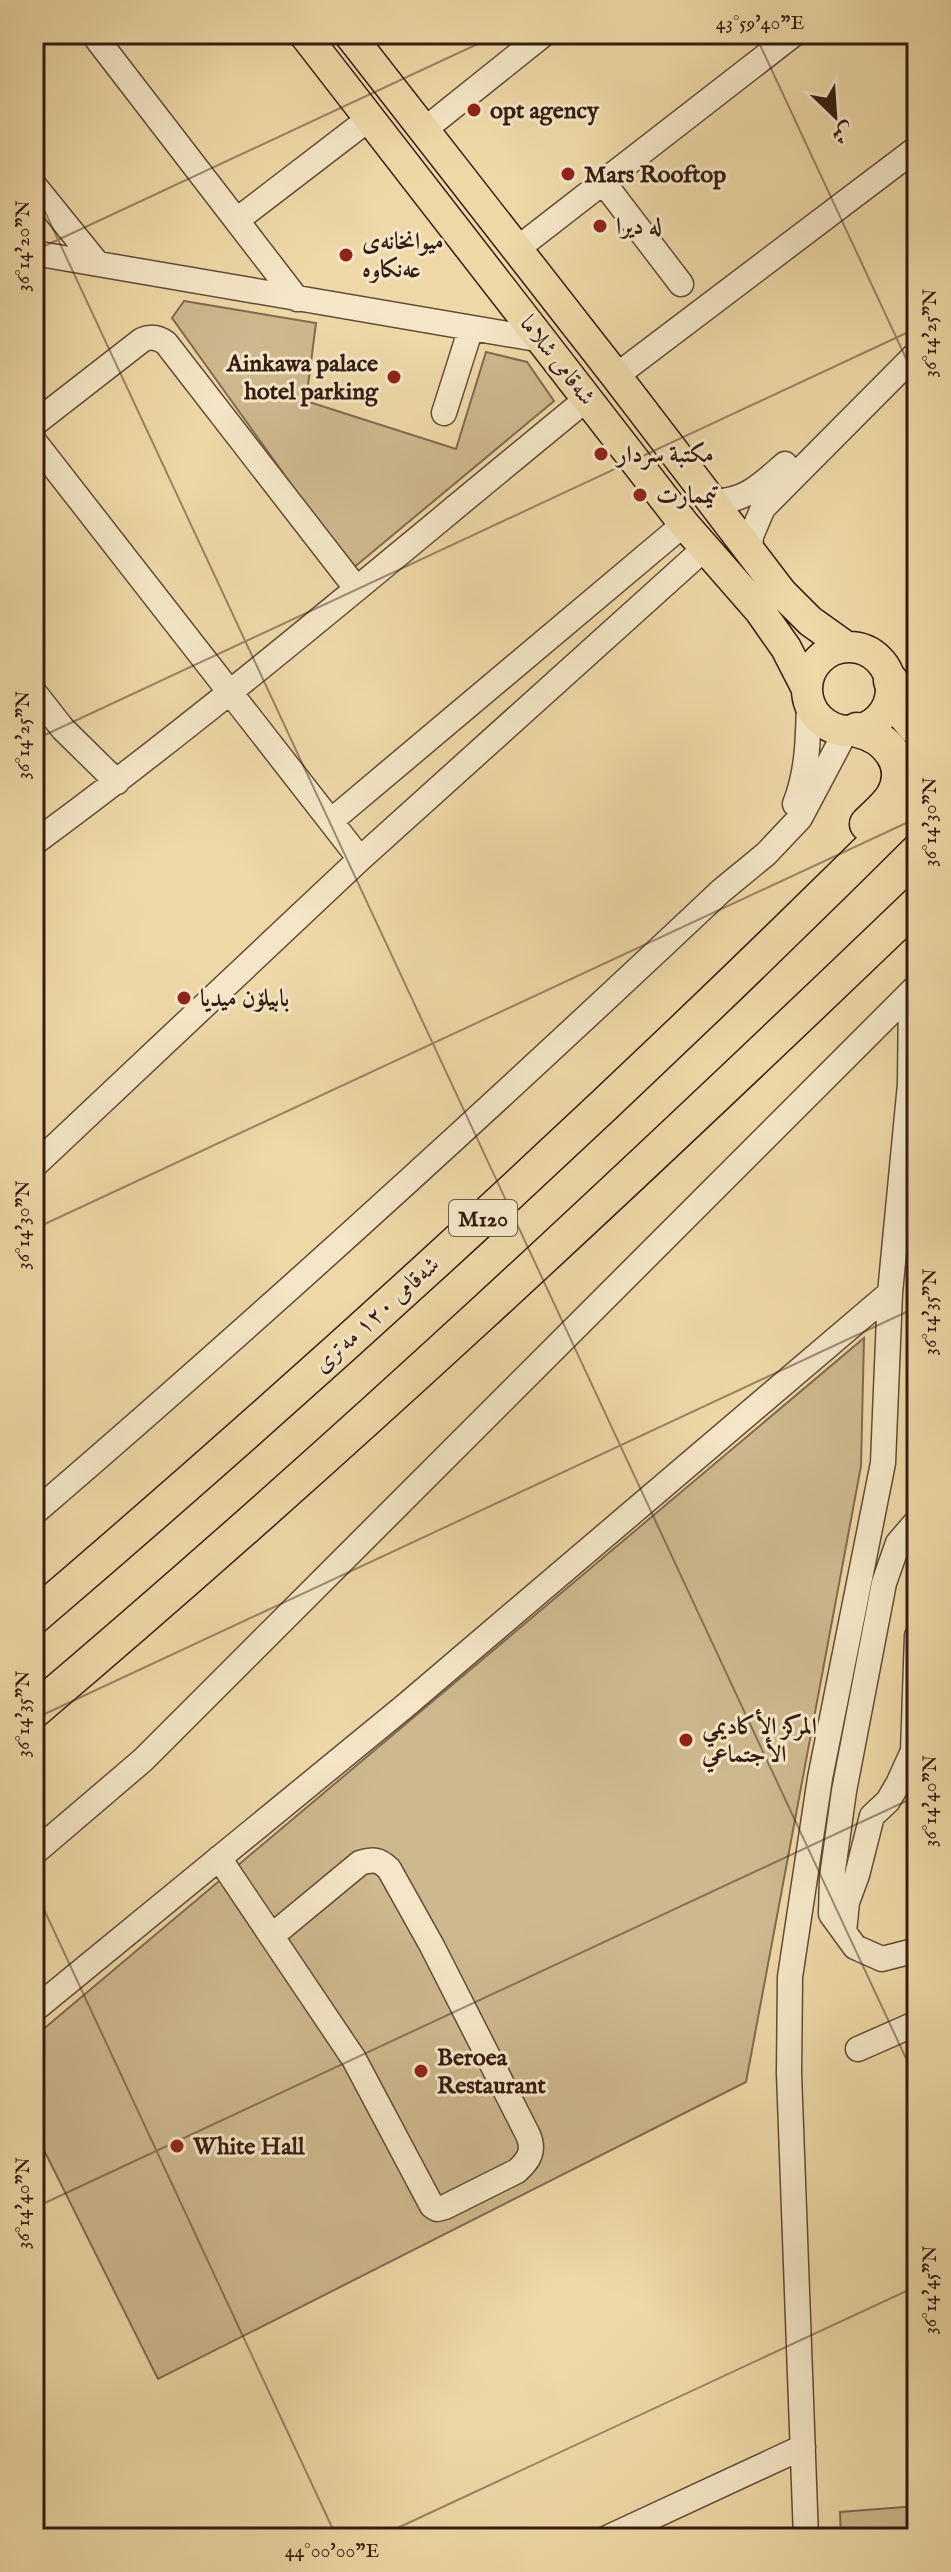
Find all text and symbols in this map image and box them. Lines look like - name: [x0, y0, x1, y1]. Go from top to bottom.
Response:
- text: 43°59'40"E: [716, 11, 804, 36]
- north arrow: [795, 76, 875, 156]
- place label: opt agency: [490, 96, 600, 127]
- marker: opt agency: [465, 101, 483, 119]
- text: ش: [827, 115, 858, 150]
- place label: Mars Rooftop: [584, 160, 726, 191]
- marker: Mars Rooftop: [559, 165, 577, 183]
- text: 36°14'20"N: [11, 200, 36, 292]
- place label: له ديرا: [616, 212, 662, 243]
- marker: له ديرا: [591, 217, 609, 235]
- place label: میوانخانەی عەنکاوە: [362, 227, 444, 286]
- marker: میوانخانەی عەنکاوە: [337, 246, 355, 264]
- text: 36°14'25"N: [918, 289, 943, 377]
- street label: شەقامی شلاما: [512, 310, 602, 412]
- place label: Ainkawa palace hotel parking: [226, 349, 379, 408]
- marker: Ainkawa palace hotel parking: [385, 368, 403, 386]
- place label: مكتبة سردار: [614, 440, 714, 471]
- marker: مكتبة سردار: [592, 445, 610, 463]
- place label: تیممارت: [656, 481, 719, 512]
- marker: تیممارت: [631, 486, 649, 504]
- text: 36°14'25"N: [11, 691, 36, 779]
- text: 36°14'30"N: [918, 777, 943, 867]
- place label: بابیلۆن میدیا: [200, 984, 289, 1015]
- marker: بابیلۆن میدیا: [175, 989, 193, 1007]
- text: 36°14'30"N: [11, 1180, 36, 1270]
- road number: M120: [449, 1200, 517, 1236]
- street label: شەقامی ١٢٠ مەتری: [307, 1250, 447, 1380]
- text: 36°14'35"N: [918, 1269, 943, 1355]
- text: 36°14'35"N: [11, 1671, 36, 1757]
- place label: المركز الأكاديمي الأجتماعي: [701, 1708, 817, 1773]
- marker: المركز الأكاديمي الأجتماعي: [677, 1731, 695, 1749]
- text: 36°14'40"N: [918, 1755, 943, 1847]
- place label: Beroea Restaurant: [437, 2043, 547, 2102]
- marker: Beroea Restaurant: [412, 2062, 430, 2080]
- place label: White Hall: [192, 2132, 305, 2163]
- marker: White Hall: [168, 2137, 186, 2155]
- text: 36°14'40"N: [11, 2157, 36, 2249]
- text: 36°14'45"N: [918, 2245, 943, 2335]
- text: 44°00'00"E: [285, 2539, 379, 2564]

